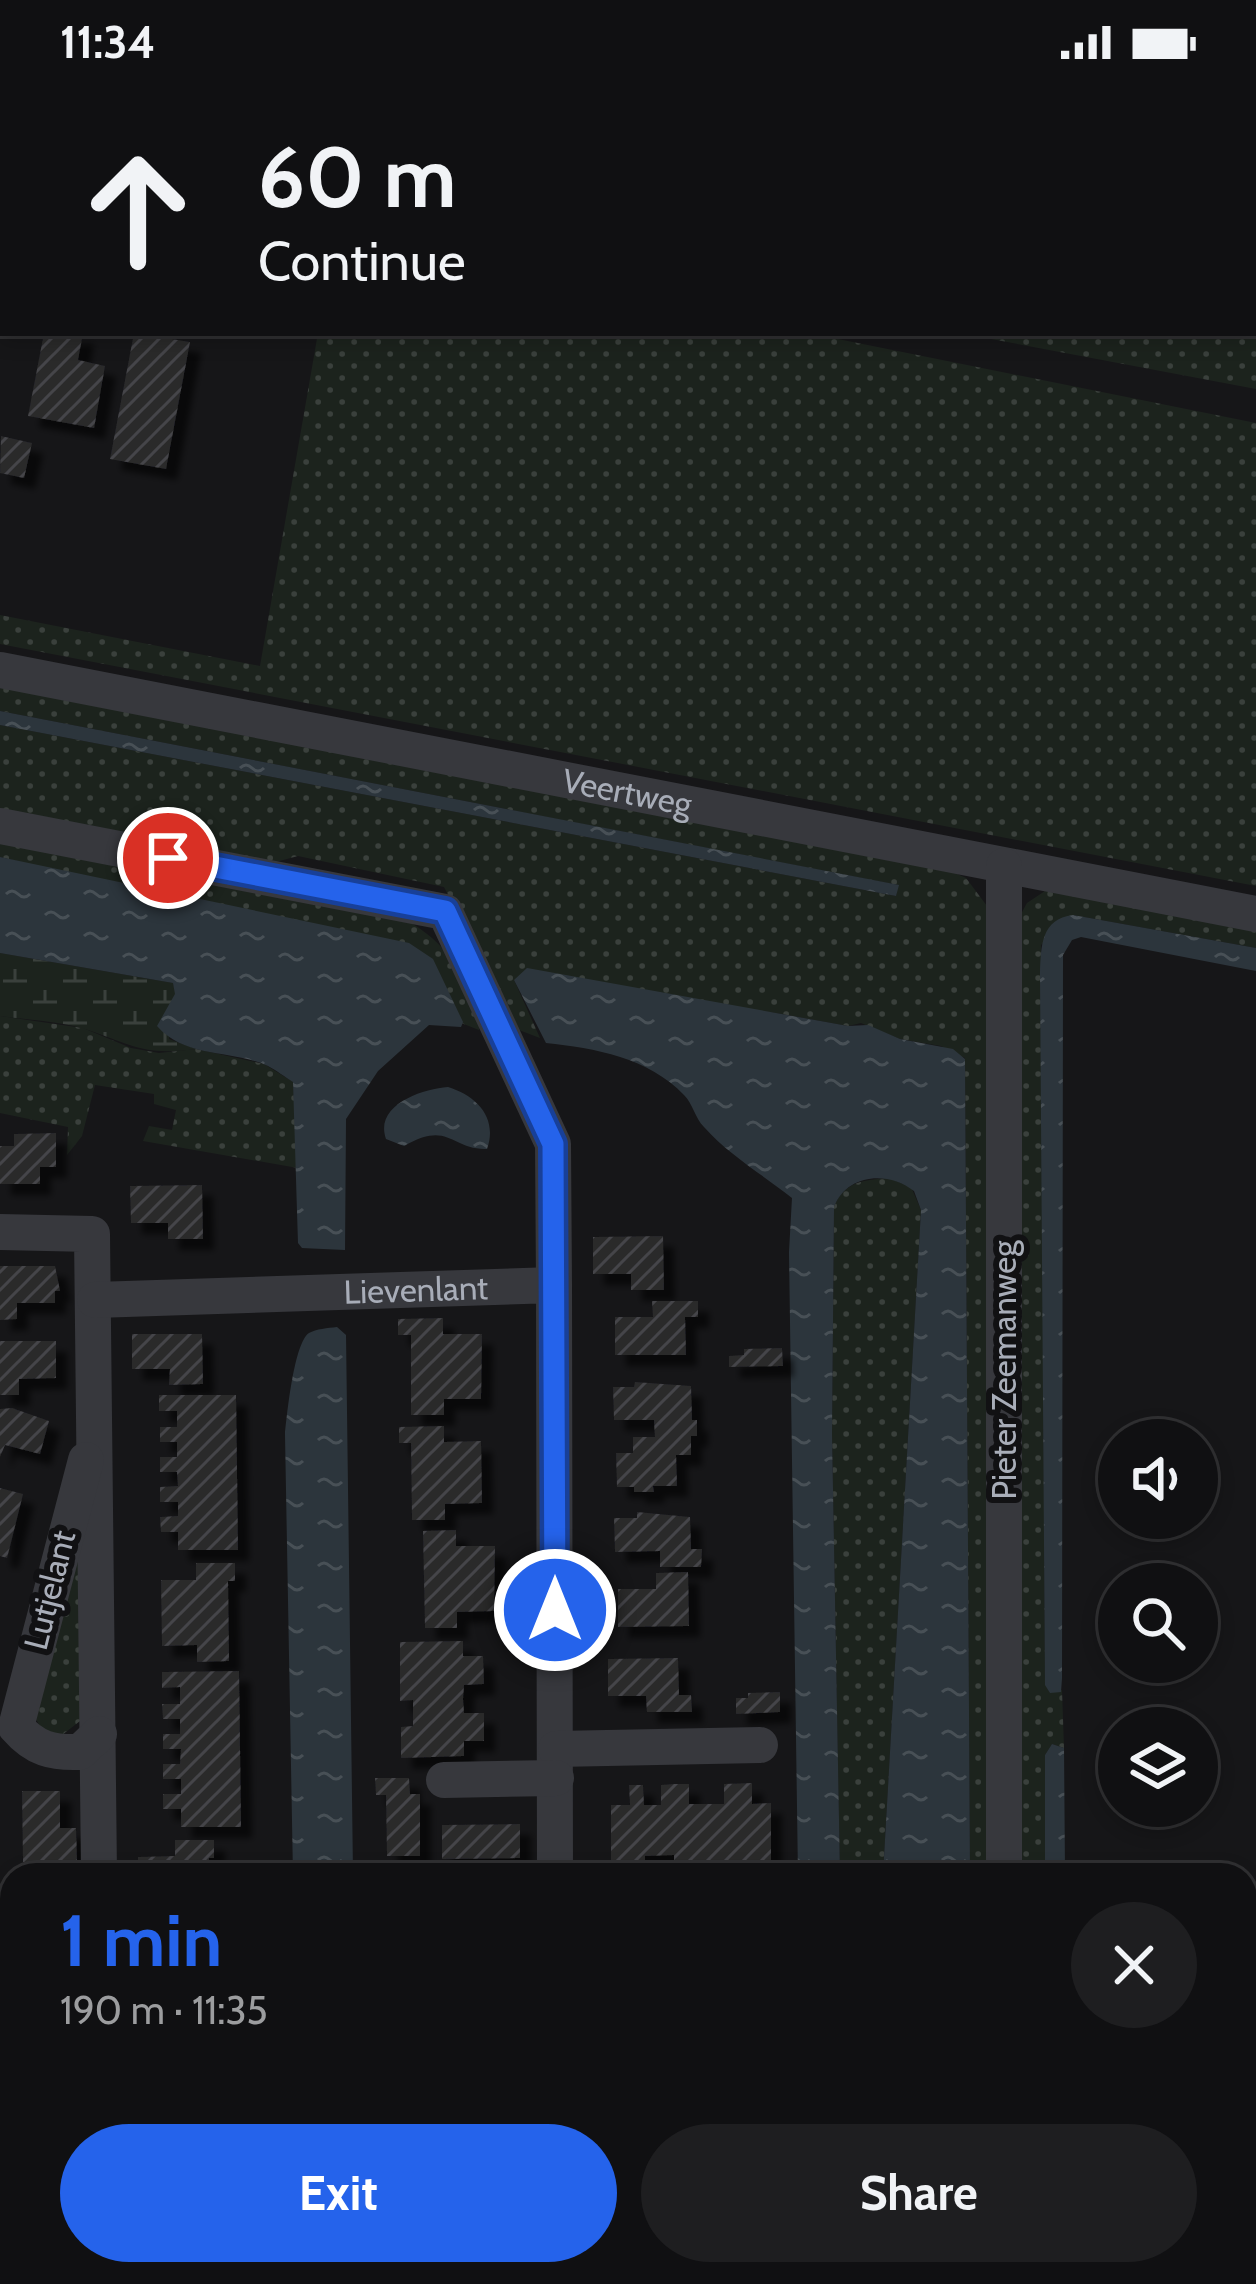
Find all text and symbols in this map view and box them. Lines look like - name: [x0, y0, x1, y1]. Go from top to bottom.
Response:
- text: 11:34: [60, 15, 155, 69]
- text: 60 m: [258, 126, 456, 228]
- icon: ahead: [60, 132, 216, 288]
- text: Continue: [258, 228, 466, 294]
- street label: Veertweg: [559, 760, 696, 824]
- pin: [117, 807, 219, 909]
- icon: arrive: [135, 825, 201, 891]
- street label: Pieter Zeemanweg: [984, 1240, 1024, 1500]
- street label: Lievenlant: [343, 1267, 489, 1312]
- map controls: [1098, 1419, 1218, 1827]
- button: sound: [1098, 1419, 1218, 1539]
- street label: Lutjelant: [15, 1526, 83, 1654]
- position arrow: [492, 1547, 618, 1673]
- button: search: [1098, 1563, 1218, 1683]
- button: layers: [1098, 1707, 1218, 1827]
- text: 1 min: [60, 1897, 222, 1984]
- button: close: [1071, 1902, 1197, 2028]
- text: 190 m · 11:35: [60, 1986, 268, 2034]
- button: Exit: [60, 2124, 617, 2262]
- button: Share: [641, 2124, 1197, 2262]

